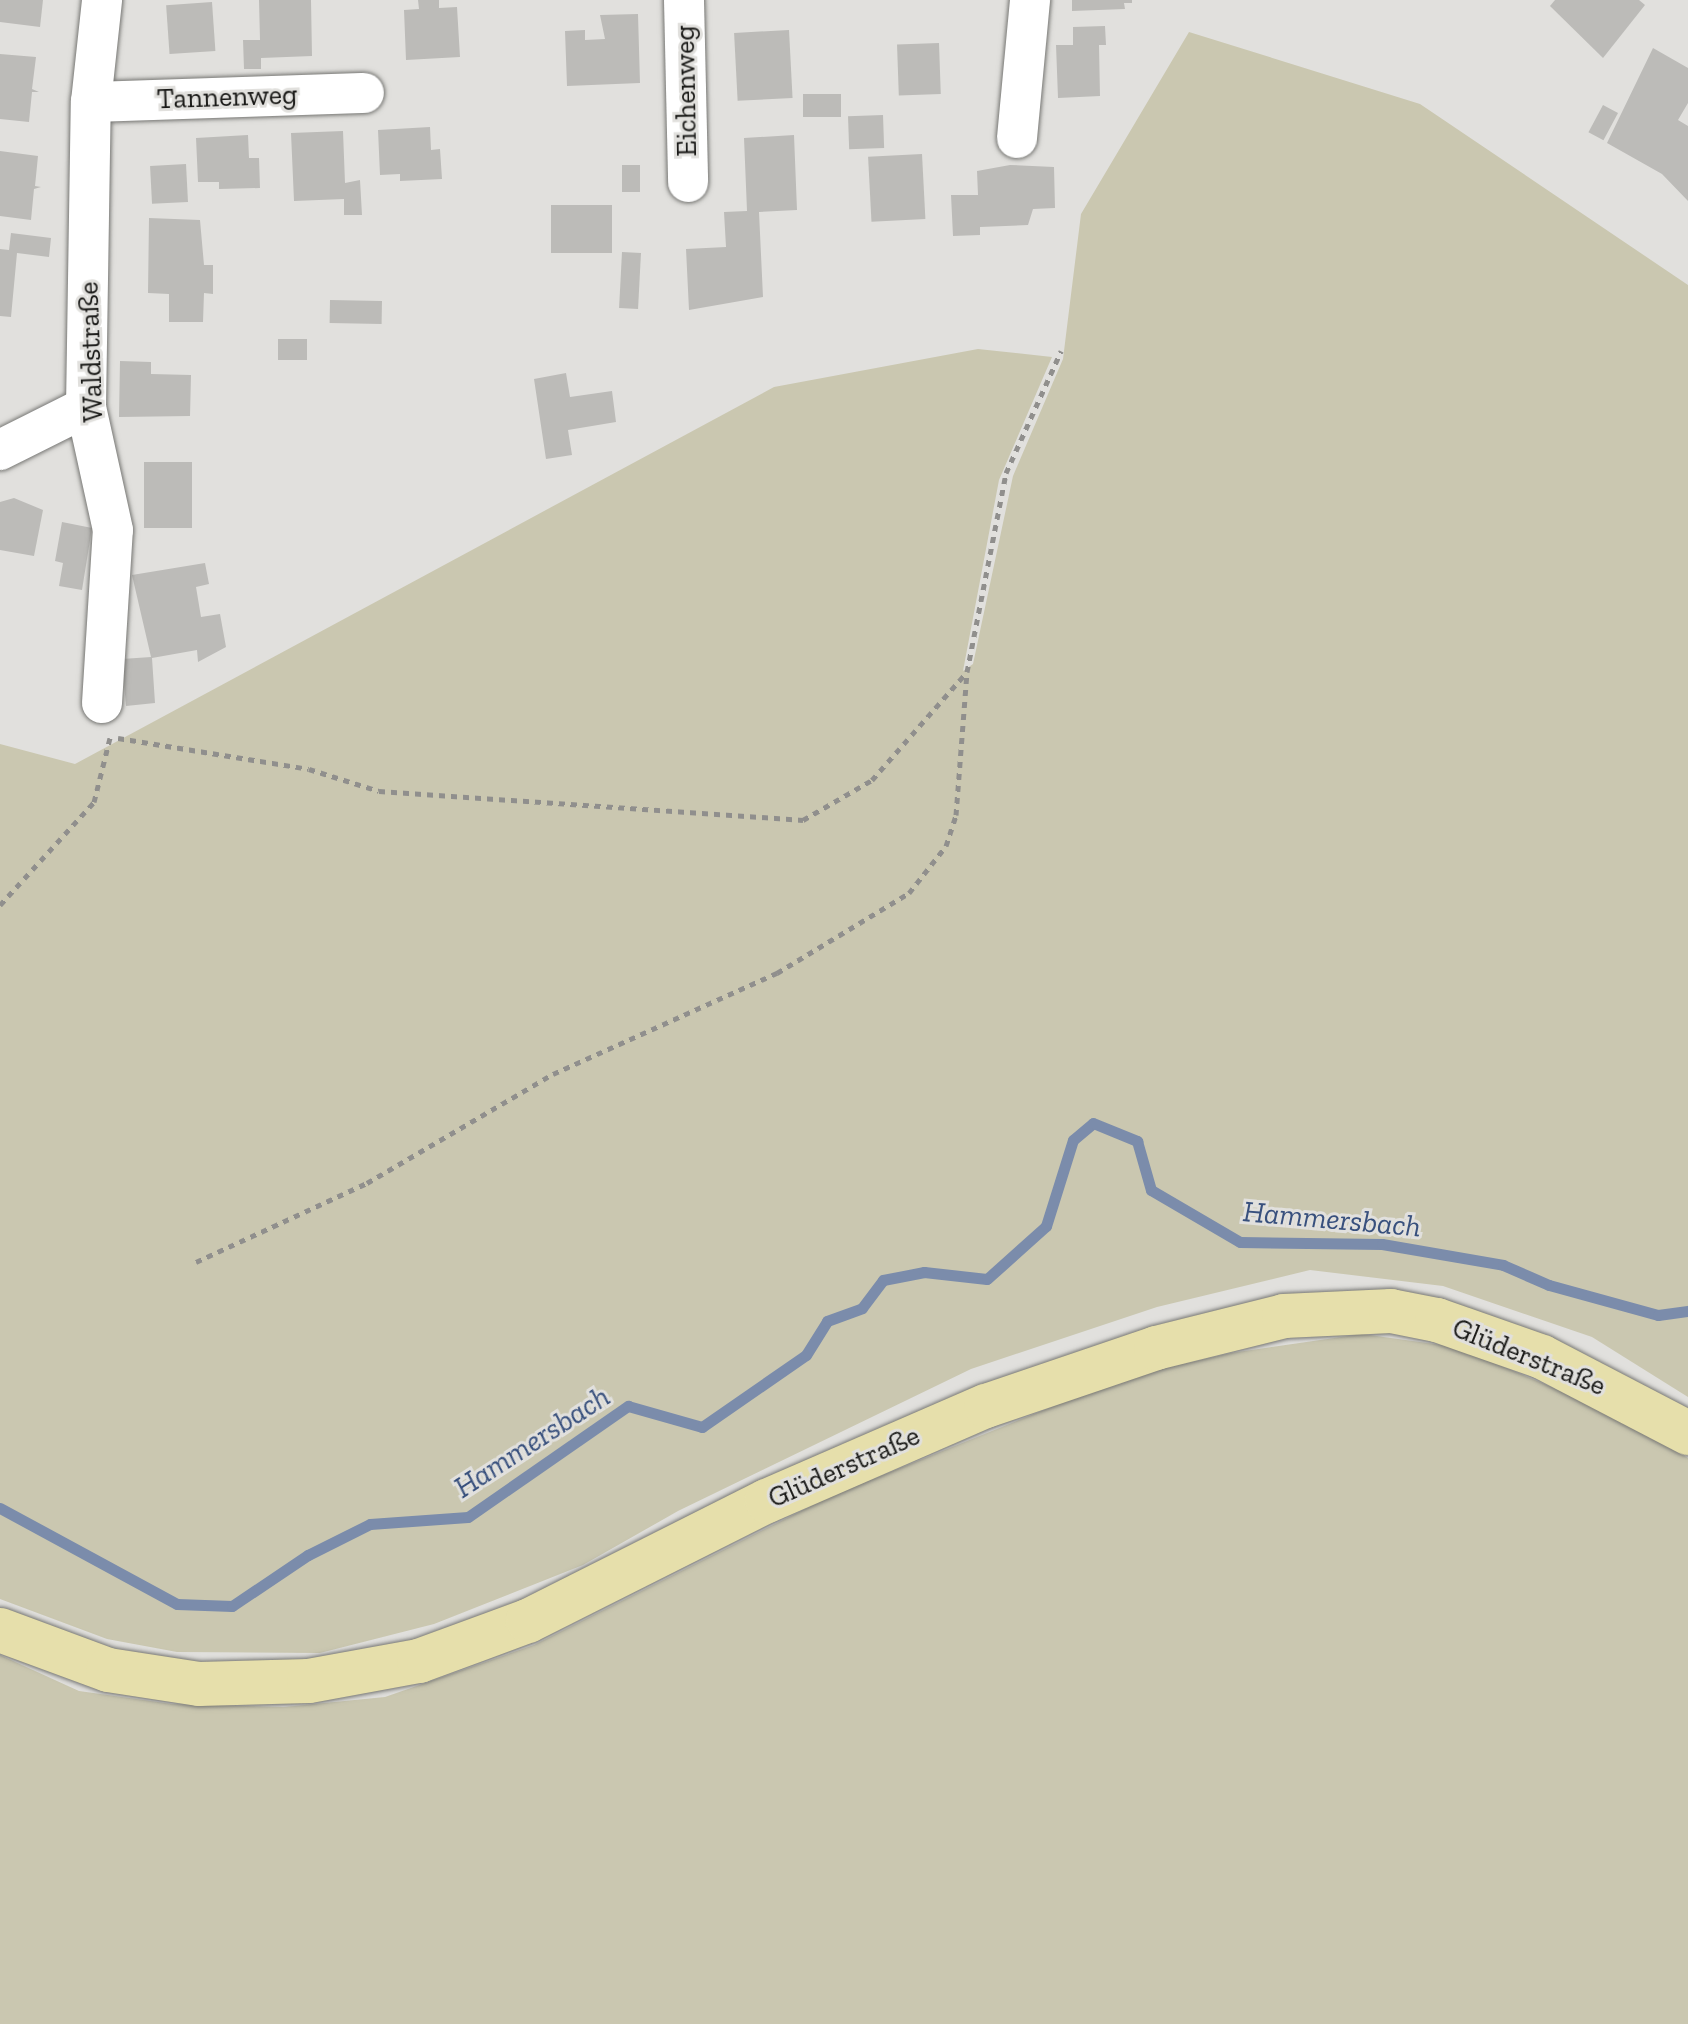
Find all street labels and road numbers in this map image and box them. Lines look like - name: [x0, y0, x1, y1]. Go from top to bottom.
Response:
- street label: Eichenweg: [668, 25, 704, 157]
- street label: Tannenweg: [156, 78, 298, 116]
- street label: Waldstraße: [72, 281, 110, 423]
- street label: Glüderstraße: [1448, 1311, 1610, 1403]
- street label: Glüderstraße: [763, 1419, 925, 1515]

